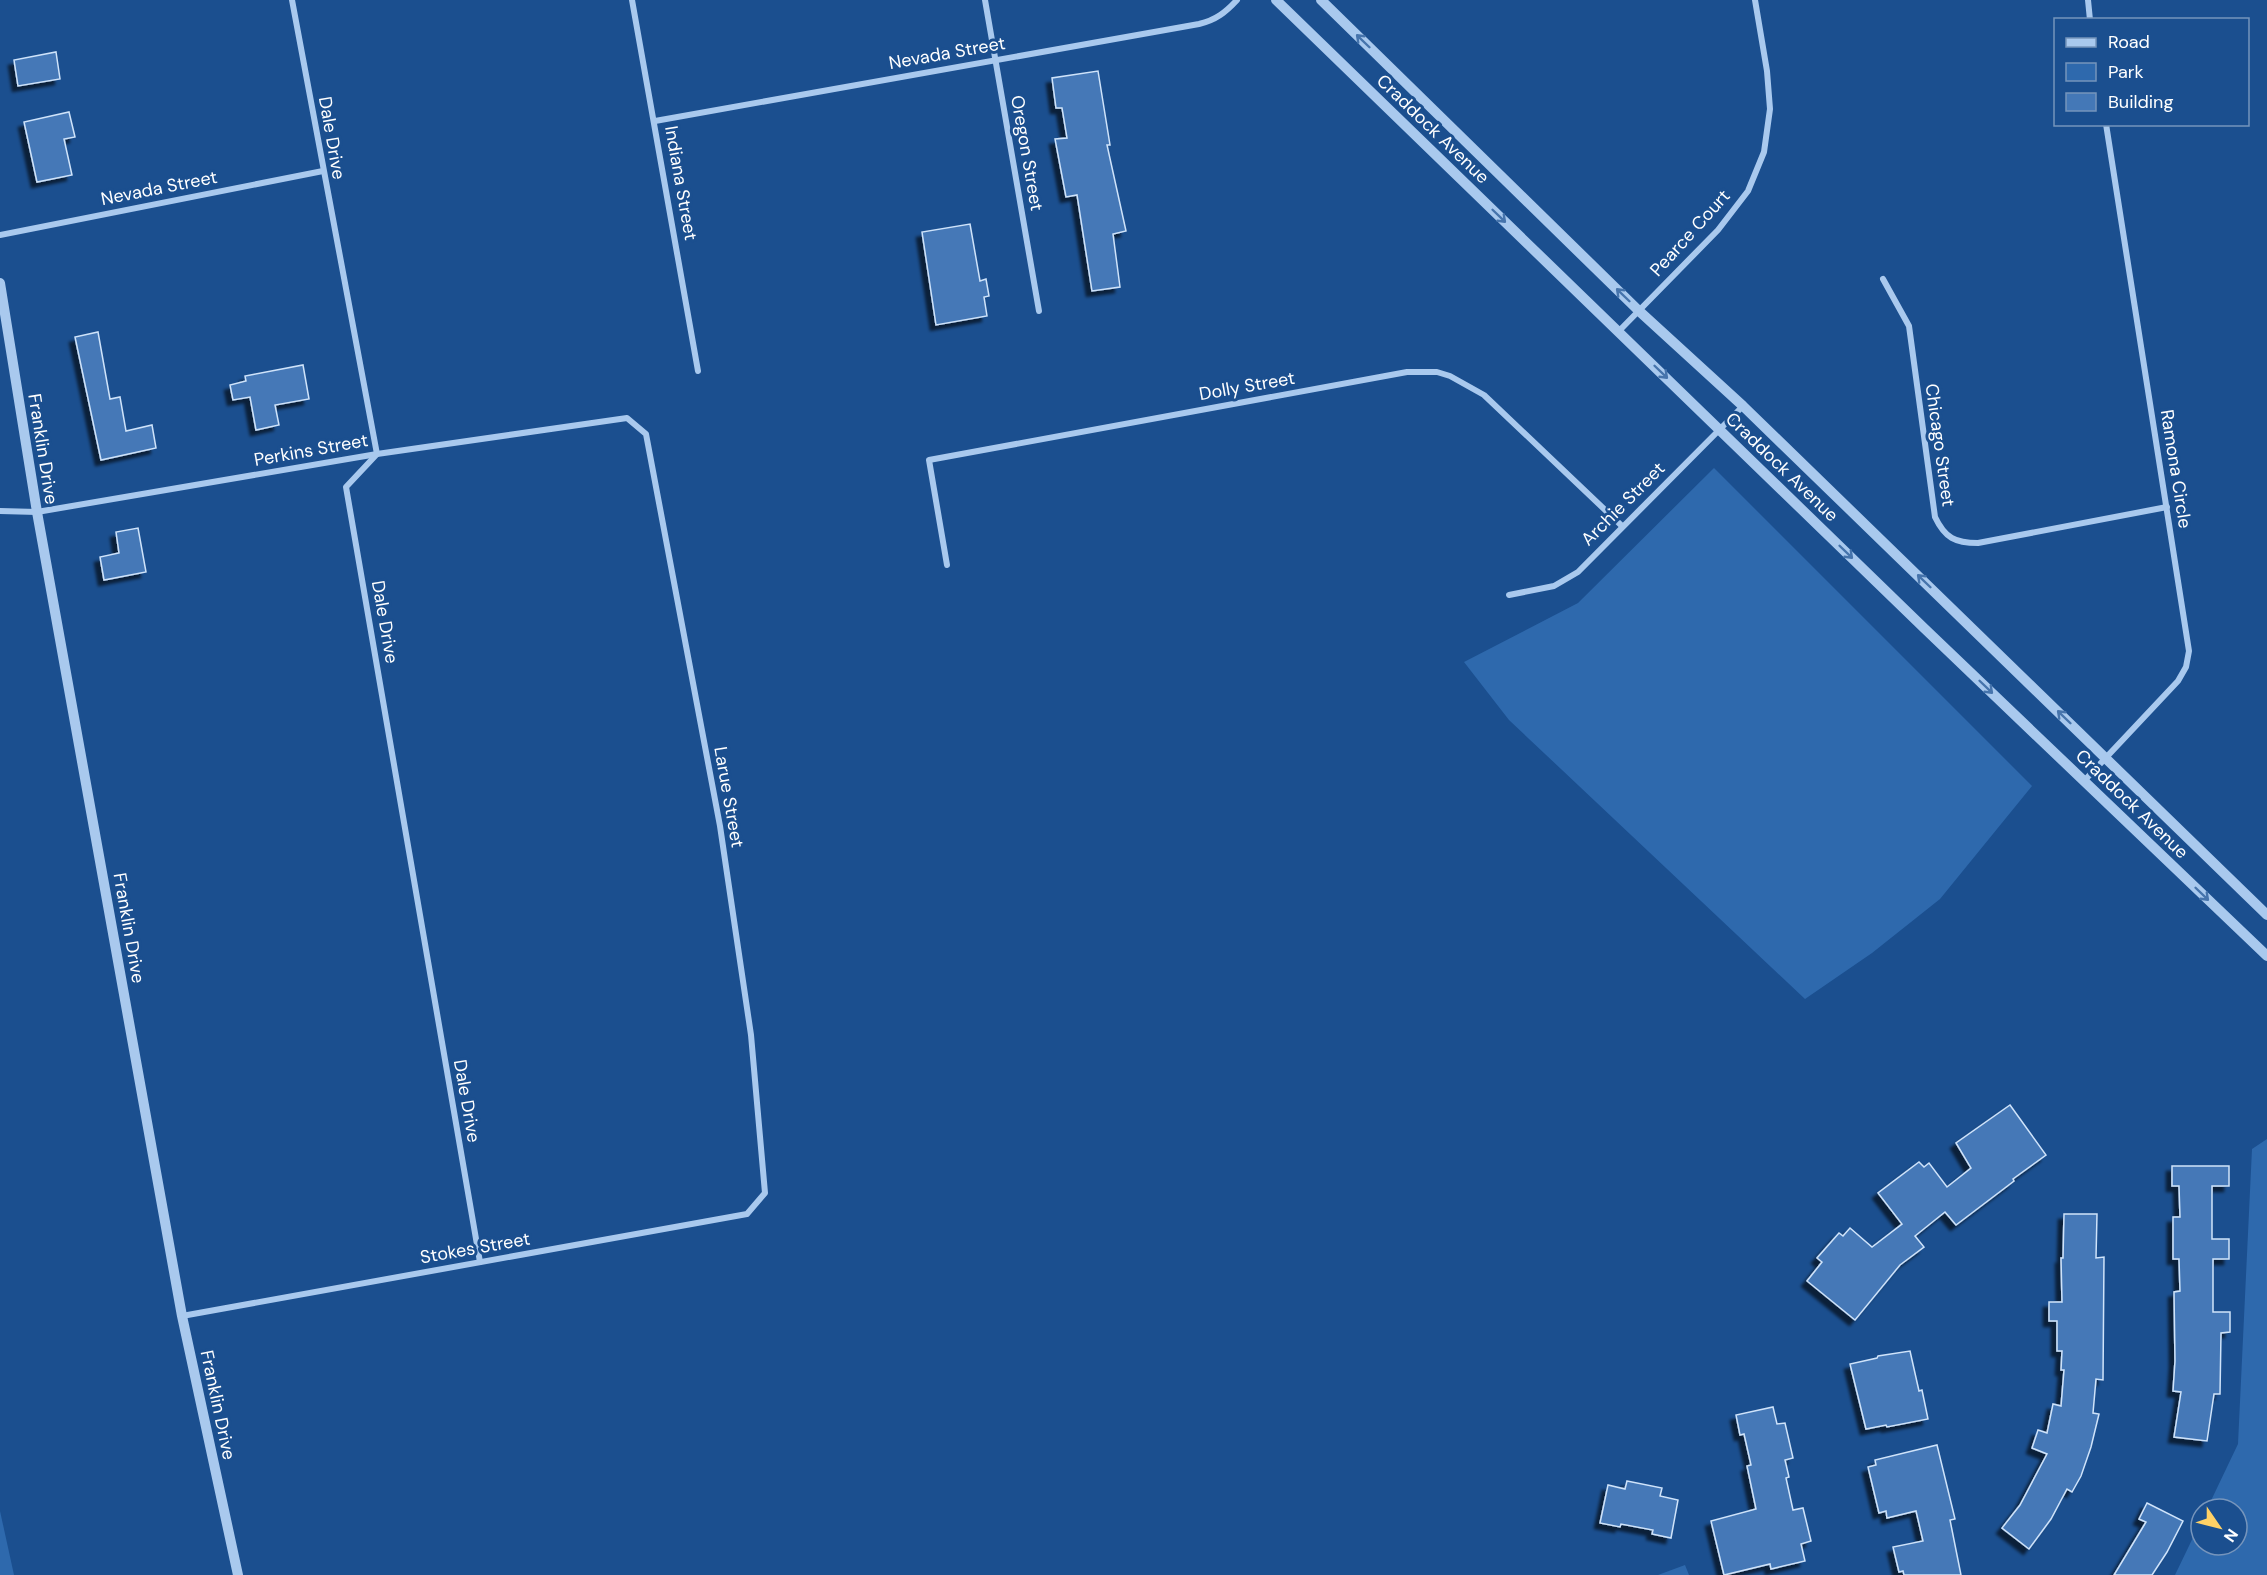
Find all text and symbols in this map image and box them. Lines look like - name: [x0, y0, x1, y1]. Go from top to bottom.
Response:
- legend: [2054, 18, 2249, 126]
- text: Road: [2108, 30, 2150, 54]
- street label: Nevada Street: [887, 31, 1007, 75]
- one-way arrow: [1356, 34, 1371, 49]
- text: Park: [2108, 60, 2144, 84]
- street label: Craddock Avenue: [1371, 69, 1495, 189]
- text: Building: [2108, 90, 2173, 114]
- street label: Oregon Street: [1005, 93, 1049, 213]
- street label: Dale Drive: [313, 95, 351, 181]
- street label: Indiana Street: [659, 124, 703, 242]
- street label: Nevada Street: [99, 165, 219, 211]
- street label: Pearce Court: [1645, 184, 1735, 282]
- one-way arrow: [1491, 209, 1506, 224]
- one-way arrow: [1615, 288, 1630, 302]
- one-way arrow: [1653, 365, 1668, 379]
- street label: Dolly Street: [1197, 366, 1297, 406]
- street label: Chicago Street: [1920, 382, 1960, 508]
- street label: Franklin Drive: [22, 392, 64, 506]
- street label: Craddock Avenue: [1720, 407, 1844, 527]
- street label: Ramona Circle: [2155, 408, 2197, 530]
- street label: Perkins Street: [252, 428, 370, 472]
- street label: Archie Street: [1576, 457, 1670, 551]
- one-way arrow: [1838, 544, 1853, 559]
- one-way arrow: [1916, 574, 1931, 589]
- street label: Dale Drive: [366, 579, 404, 665]
- one-way arrow: [1978, 680, 1993, 695]
- one-way arrow: [2056, 710, 2071, 724]
- street label: Craddock Avenue: [2070, 744, 2194, 864]
- street label: Larue Street: [708, 745, 750, 849]
- street label: Franklin Drive: [107, 871, 151, 985]
- one-way arrow: [2194, 887, 2209, 901]
- street label: Dale Drive: [448, 1058, 486, 1144]
- street label: Stokes Street: [418, 1227, 532, 1269]
- street label: Franklin Drive: [195, 1348, 241, 1462]
- north arrow: [2189, 1497, 2249, 1557]
- text: N: [2219, 1525, 2243, 1546]

